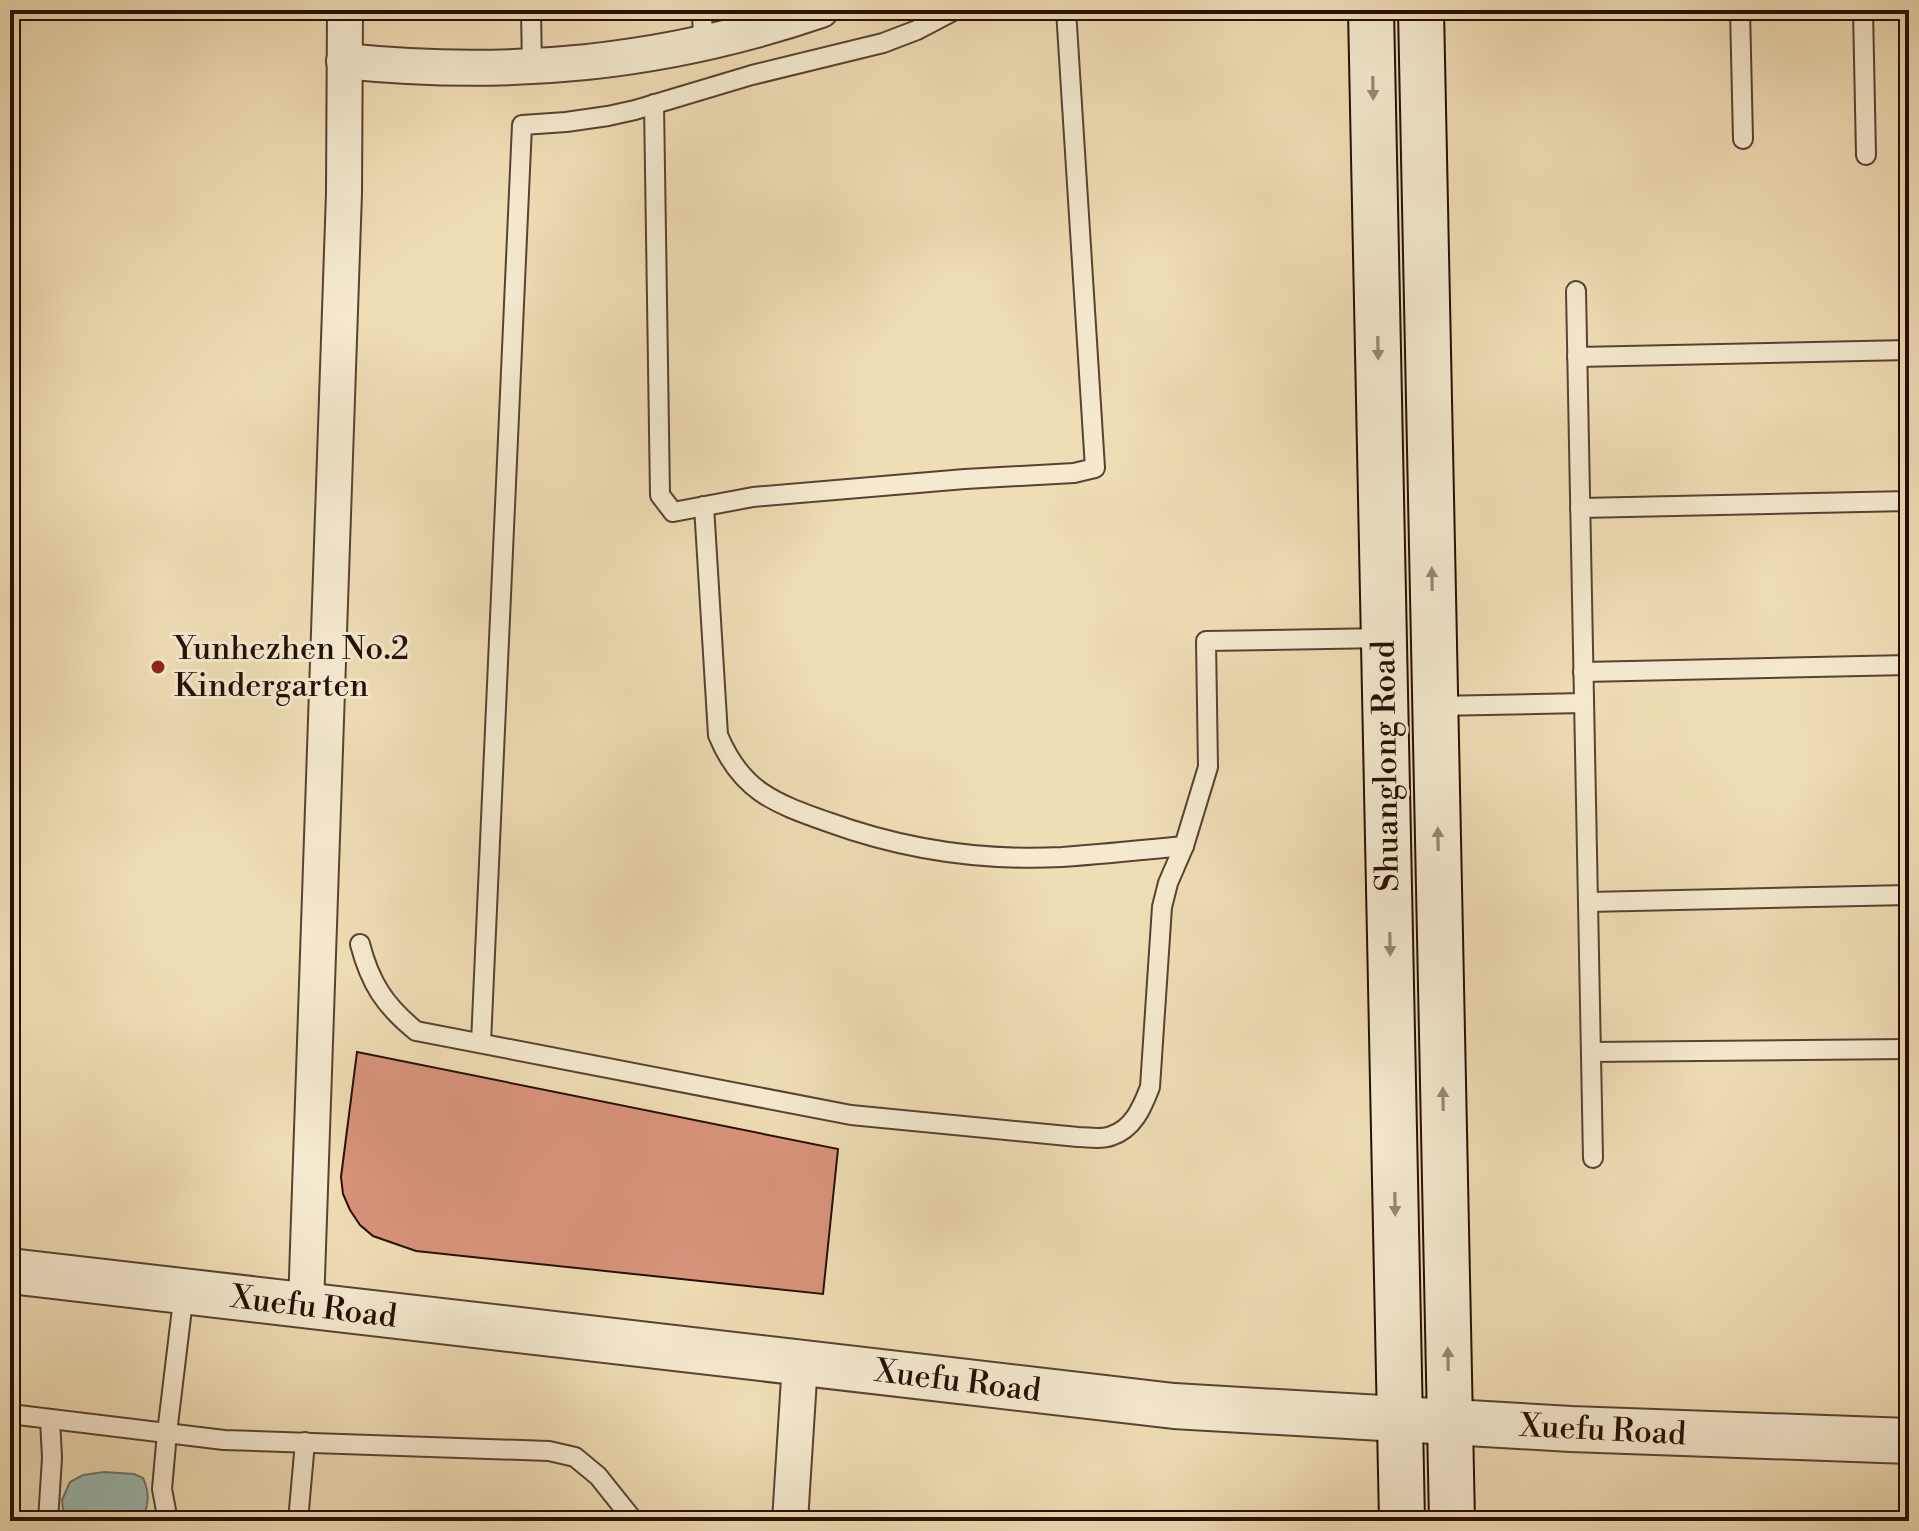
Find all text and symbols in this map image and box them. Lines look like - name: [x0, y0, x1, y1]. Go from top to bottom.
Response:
- one-way arrow: [1366, 76, 1379, 101]
- one-way arrow: [1371, 336, 1384, 361]
- one-way arrow: [1426, 566, 1439, 591]
- place label: Yunhezhen No.2 Kindergarten: [172, 629, 409, 706]
- street label: Shuanglong Road: [1364, 640, 1408, 892]
- marker: Yunhezhen No.2 Kindergarten: [149, 658, 167, 676]
- one-way arrow: [1431, 826, 1444, 851]
- one-way arrow: [1384, 932, 1396, 957]
- one-way arrow: [1437, 1086, 1449, 1111]
- one-way arrow: [1389, 1192, 1401, 1217]
- street label: Xuefu Road: [228, 1277, 399, 1337]
- one-way arrow: [1442, 1346, 1455, 1371]
- street label: Xuefu Road: [872, 1351, 1043, 1411]
- street label: Xuefu Road: [1518, 1406, 1687, 1454]

